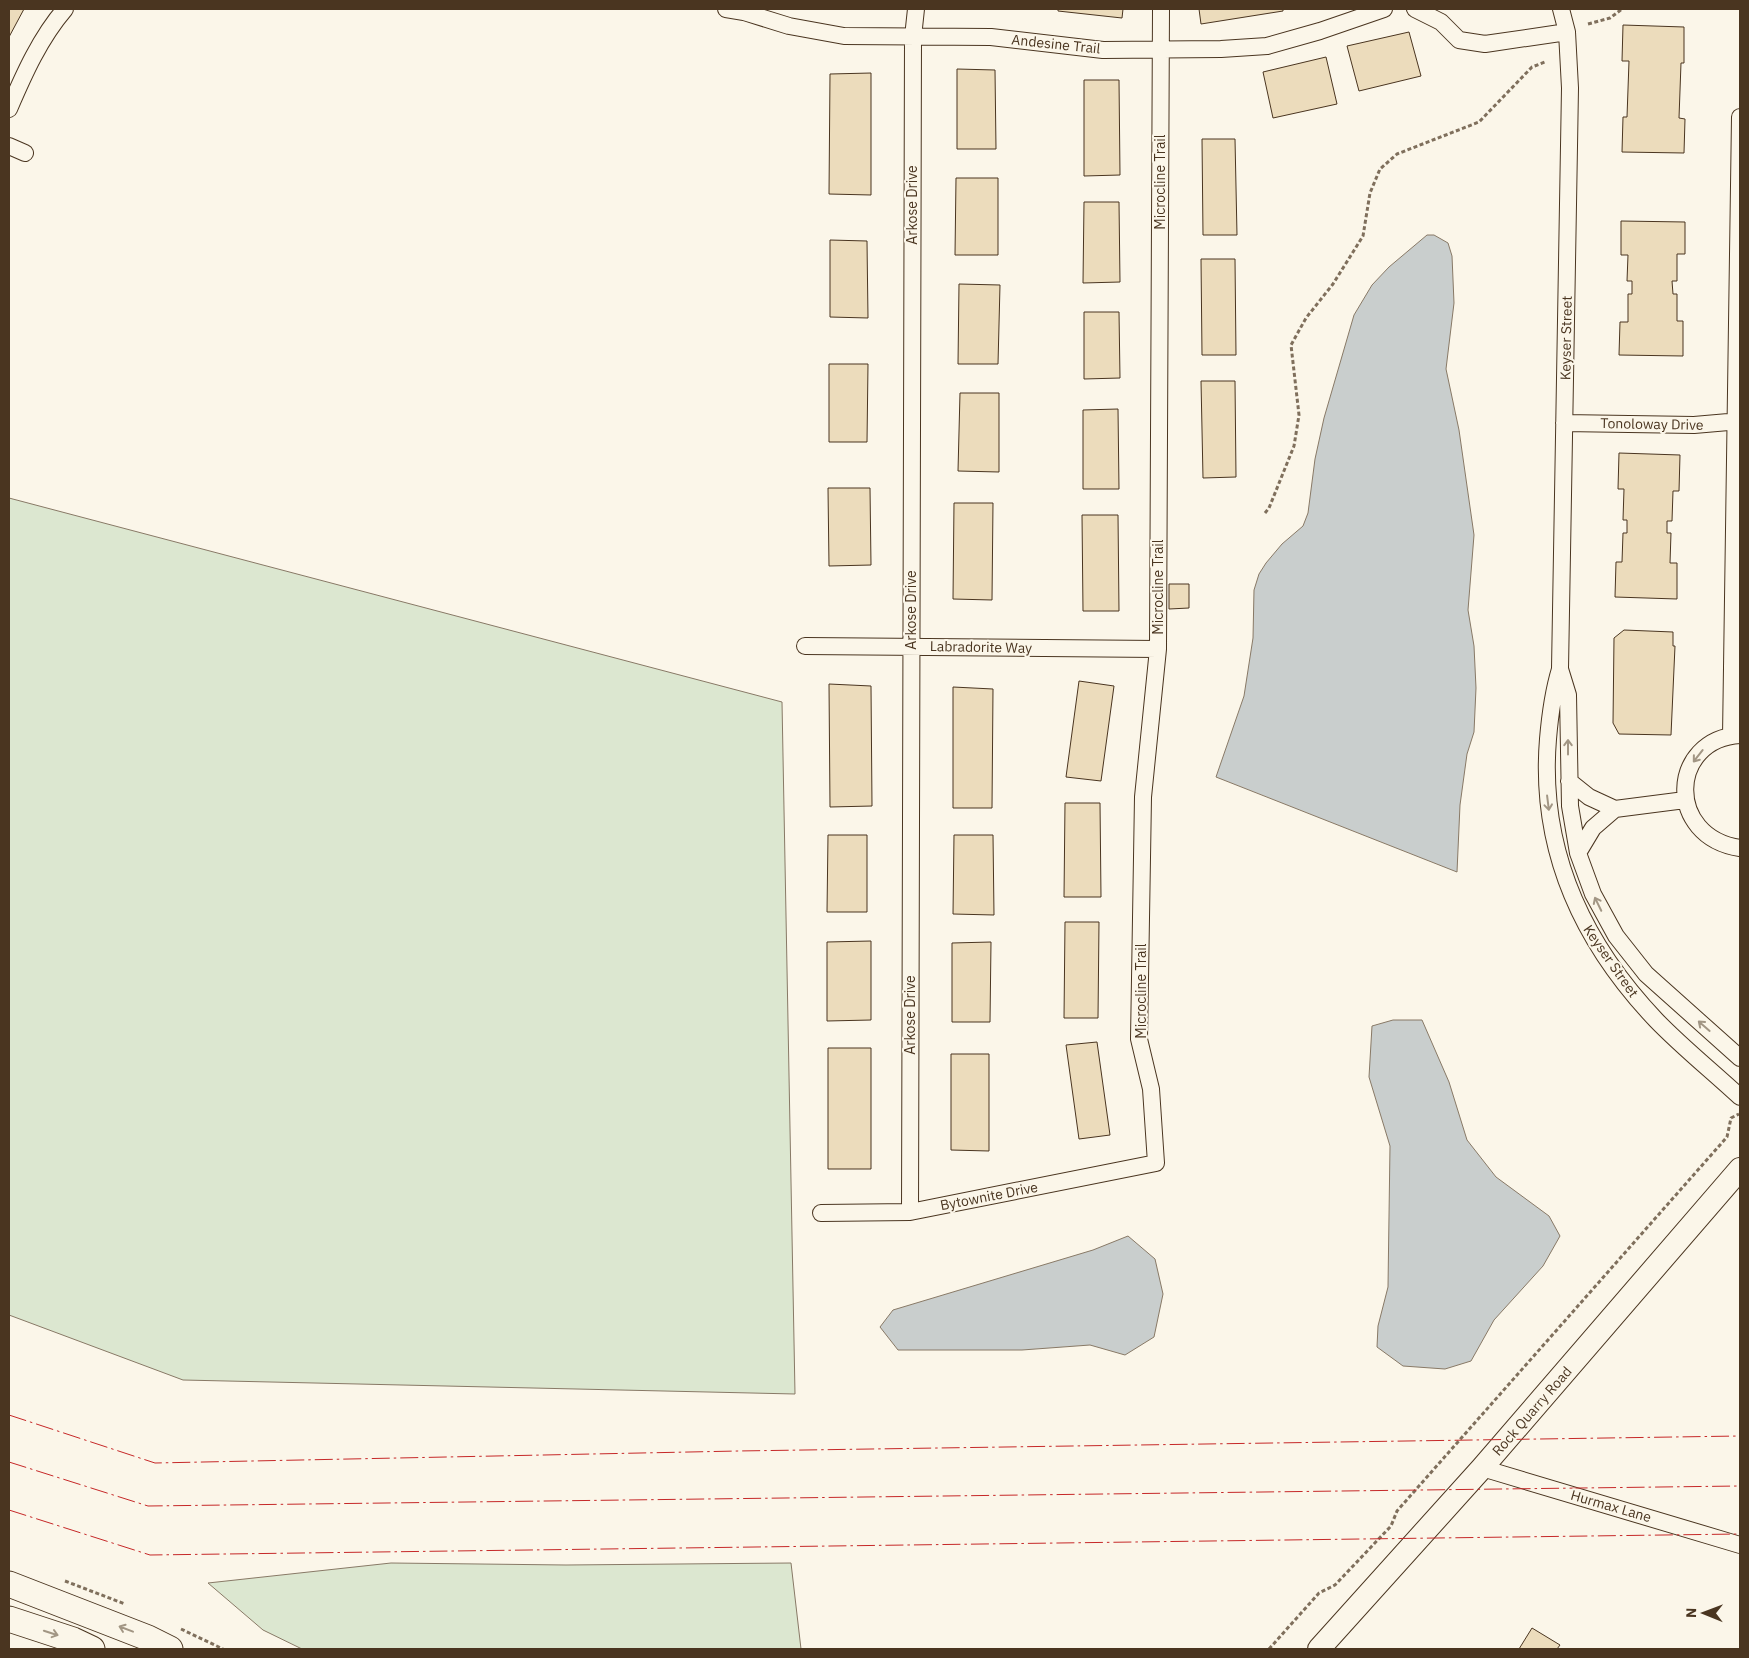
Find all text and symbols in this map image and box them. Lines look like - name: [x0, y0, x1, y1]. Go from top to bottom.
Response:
- street label: Andesine Trail: [1011, 30, 1101, 58]
- street label: Microcline Trail: [1151, 134, 1169, 230]
- street label: Arkose Drive: [903, 165, 921, 245]
- street label: Keyser Street: [1556, 296, 1576, 380]
- street label: Tonoloway Drive: [1600, 414, 1704, 434]
- street label: Microcline Trail: [1149, 539, 1167, 635]
- street label: Arkose Drive: [902, 570, 920, 650]
- street label: Labradorite Way: [930, 637, 1032, 657]
- one-way arrow: [1563, 739, 1573, 755]
- one-way arrow: [1693, 749, 1704, 762]
- one-way arrow: [1543, 795, 1553, 811]
- one-way arrow: [1593, 897, 1603, 912]
- street label: Keyser Street: [1579, 921, 1643, 1001]
- street label: Microcline Trail: [1132, 943, 1150, 1039]
- street label: Arkose Drive: [901, 975, 919, 1055]
- one-way arrow: [1697, 1021, 1710, 1032]
- street label: Bytownite Drive: [939, 1178, 1040, 1214]
- street label: Rock Quarry Road: [1488, 1363, 1576, 1459]
- street label: Hurmax Lane: [1569, 1486, 1654, 1526]
- north arrow: [1679, 1588, 1729, 1638]
- text: N: [1682, 1608, 1700, 1618]
- one-way arrow: [119, 1624, 134, 1633]
- one-way arrow: [43, 1629, 58, 1638]

